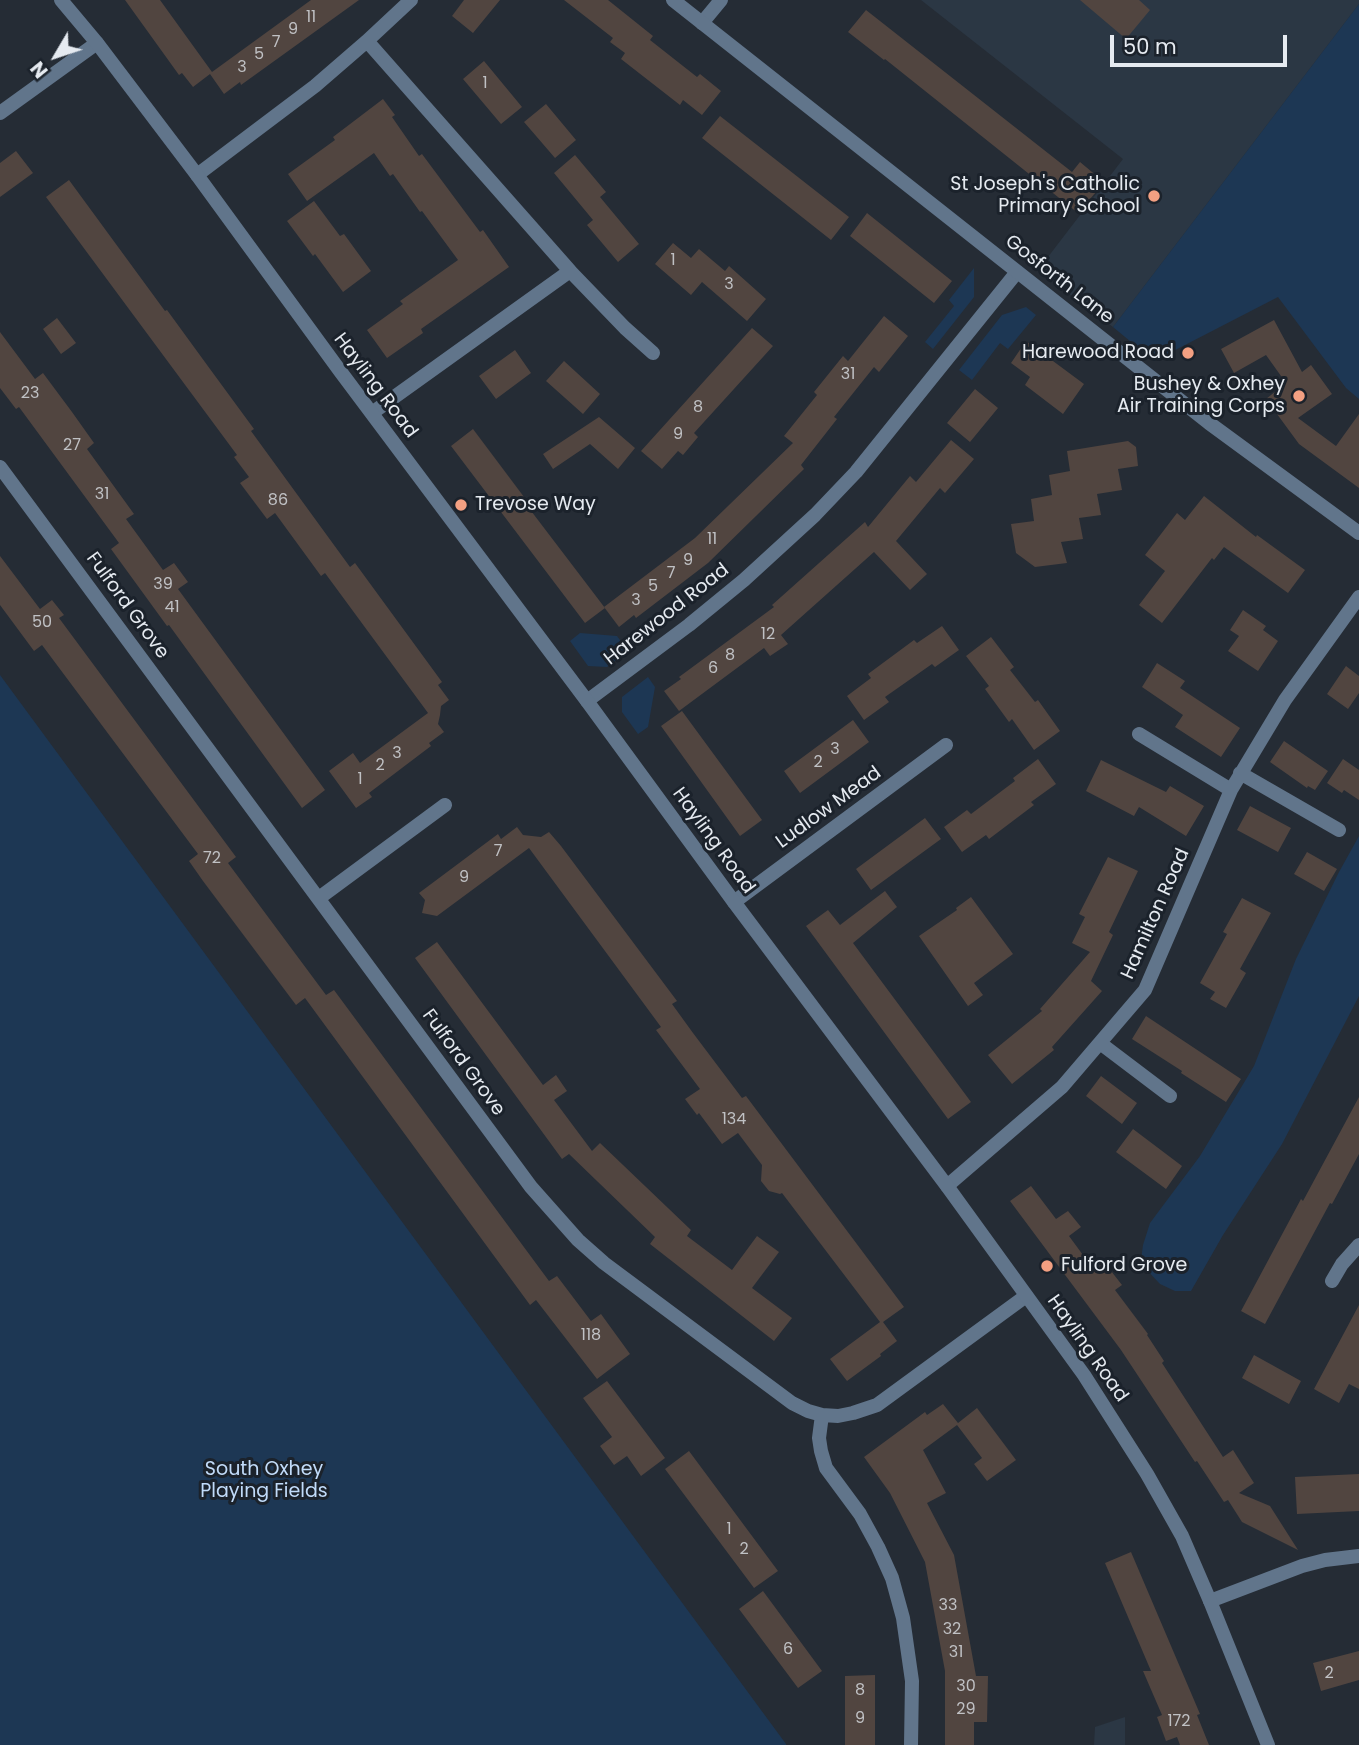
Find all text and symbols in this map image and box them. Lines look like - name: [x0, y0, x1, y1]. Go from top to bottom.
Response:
- house number: 11: [306, 8, 316, 28]
- house number: 9: [288, 20, 298, 40]
- north arrow: [21, 21, 91, 91]
- scale bar: [1114, 21, 1291, 65]
- text: 50 m: [1123, 32, 1177, 61]
- house number: 7: [272, 33, 280, 53]
- house number: 5: [254, 45, 264, 65]
- text: N: [24, 55, 54, 84]
- house number: 3: [237, 58, 247, 78]
- house number: 1: [482, 74, 488, 94]
- place label: St Joseph's Catholic Primary School: [950, 174, 1140, 218]
- marker: St Joseph's Catholic Primary School: [1146, 188, 1162, 204]
- street label: Gosforth Lane: [1000, 231, 1118, 329]
- house number: 1: [670, 251, 676, 271]
- house number: 3: [724, 275, 734, 295]
- street label: Hayling Road: [328, 329, 422, 443]
- place label: Harewood Road: [1022, 342, 1174, 364]
- marker: Harewood Road: [1180, 345, 1196, 361]
- house number: 31: [841, 365, 855, 385]
- place label: Bushey & Oxhey Air Training Corps: [1117, 374, 1285, 418]
- house number: 23: [21, 384, 39, 404]
- marker: Bushey & Oxhey Air Training Corps: [1291, 388, 1307, 404]
- house number: 8: [693, 398, 703, 418]
- house number: 9: [673, 425, 683, 445]
- house number: 27: [63, 436, 81, 456]
- house number: 31: [95, 485, 109, 505]
- house number: 86: [268, 491, 288, 511]
- place label: Trevose Way: [475, 494, 596, 516]
- marker: Trevose Way: [453, 497, 469, 513]
- house number: 11: [707, 530, 717, 550]
- street label: Fulford Grove: [81, 548, 173, 664]
- house number: 9: [683, 551, 693, 571]
- street label: Harewood Road: [600, 559, 734, 671]
- house number: 7: [667, 564, 675, 584]
- house number: 39: [153, 575, 173, 595]
- house number: 5: [648, 577, 658, 597]
- house number: 3: [631, 591, 641, 611]
- house number: 41: [164, 598, 180, 618]
- house number: 50: [32, 613, 52, 633]
- house number: 12: [761, 625, 775, 645]
- house number: 8: [725, 646, 735, 666]
- house number: 6: [708, 659, 718, 679]
- house number: 3: [830, 740, 840, 760]
- house number: 3: [392, 744, 402, 764]
- house number: 2: [813, 753, 823, 773]
- house number: 2: [375, 756, 385, 776]
- street label: Ludlow Mead: [772, 762, 886, 854]
- house number: 1: [357, 770, 363, 790]
- street label: Hayling Road: [667, 784, 759, 898]
- house number: 7: [494, 842, 502, 862]
- street label: Hamilton Road: [1117, 845, 1195, 983]
- house number: 72: [203, 849, 221, 869]
- house number: 9: [459, 868, 469, 888]
- street label: Fulford Grove: [417, 1005, 509, 1121]
- house number: 134: [722, 1110, 746, 1130]
- place label: Fulford Grove: [1061, 1255, 1187, 1277]
- marker: Fulford Grove: [1039, 1258, 1055, 1274]
- street label: Hayling Road: [1042, 1291, 1132, 1407]
- house number: 118: [581, 1326, 601, 1346]
- park label: South Oxhey Playing Fields: [200, 1459, 328, 1503]
- house number: 1: [726, 1520, 732, 1540]
- house number: 2: [739, 1540, 749, 1560]
- house number: 33: [939, 1596, 957, 1616]
- house number: 32: [943, 1620, 961, 1640]
- house number: 6: [783, 1640, 793, 1660]
- house number: 31: [949, 1643, 963, 1663]
- house number: 2: [1324, 1664, 1334, 1684]
- house number: 30: [956, 1677, 976, 1697]
- house number: 8: [855, 1681, 865, 1701]
- house number: 29: [956, 1700, 976, 1720]
- house number: 9: [855, 1709, 865, 1729]
- house number: 172: [1167, 1712, 1191, 1732]

